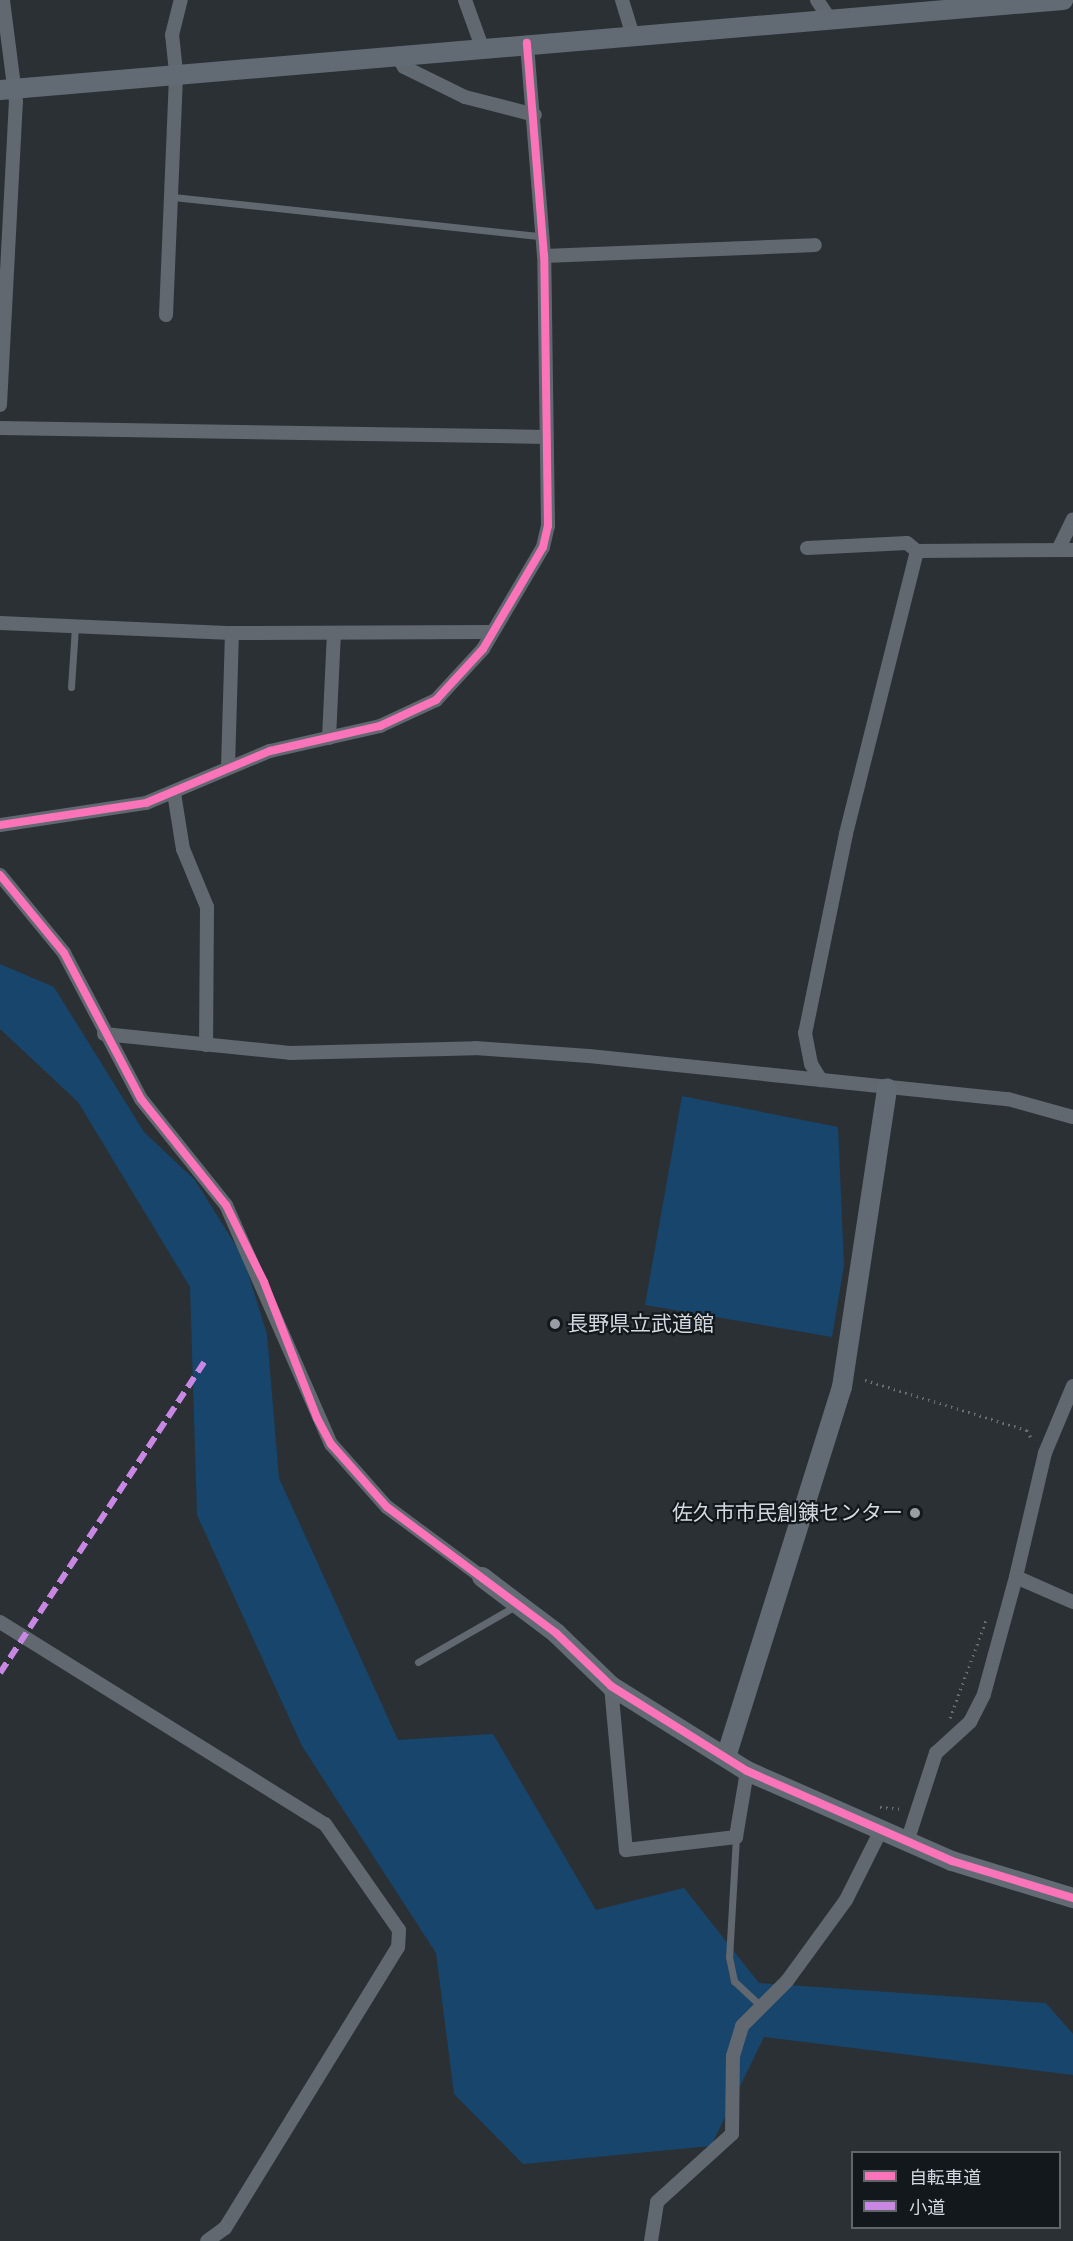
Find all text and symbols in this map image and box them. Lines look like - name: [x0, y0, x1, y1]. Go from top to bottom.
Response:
- place label: 長野県立武道館: [567, 1311, 714, 1337]
- marker: 長野県立武道館: [548, 1317, 562, 1331]
- place label: 佐久市市民創錬センター: [672, 1500, 903, 1526]
- marker: 佐久市市民創錬センター: [908, 1506, 922, 1520]
- legend: [851, 2151, 1061, 2229]
- text: 自転車道: [909, 2167, 981, 2188]
- text: 小道: [909, 2197, 945, 2218]

